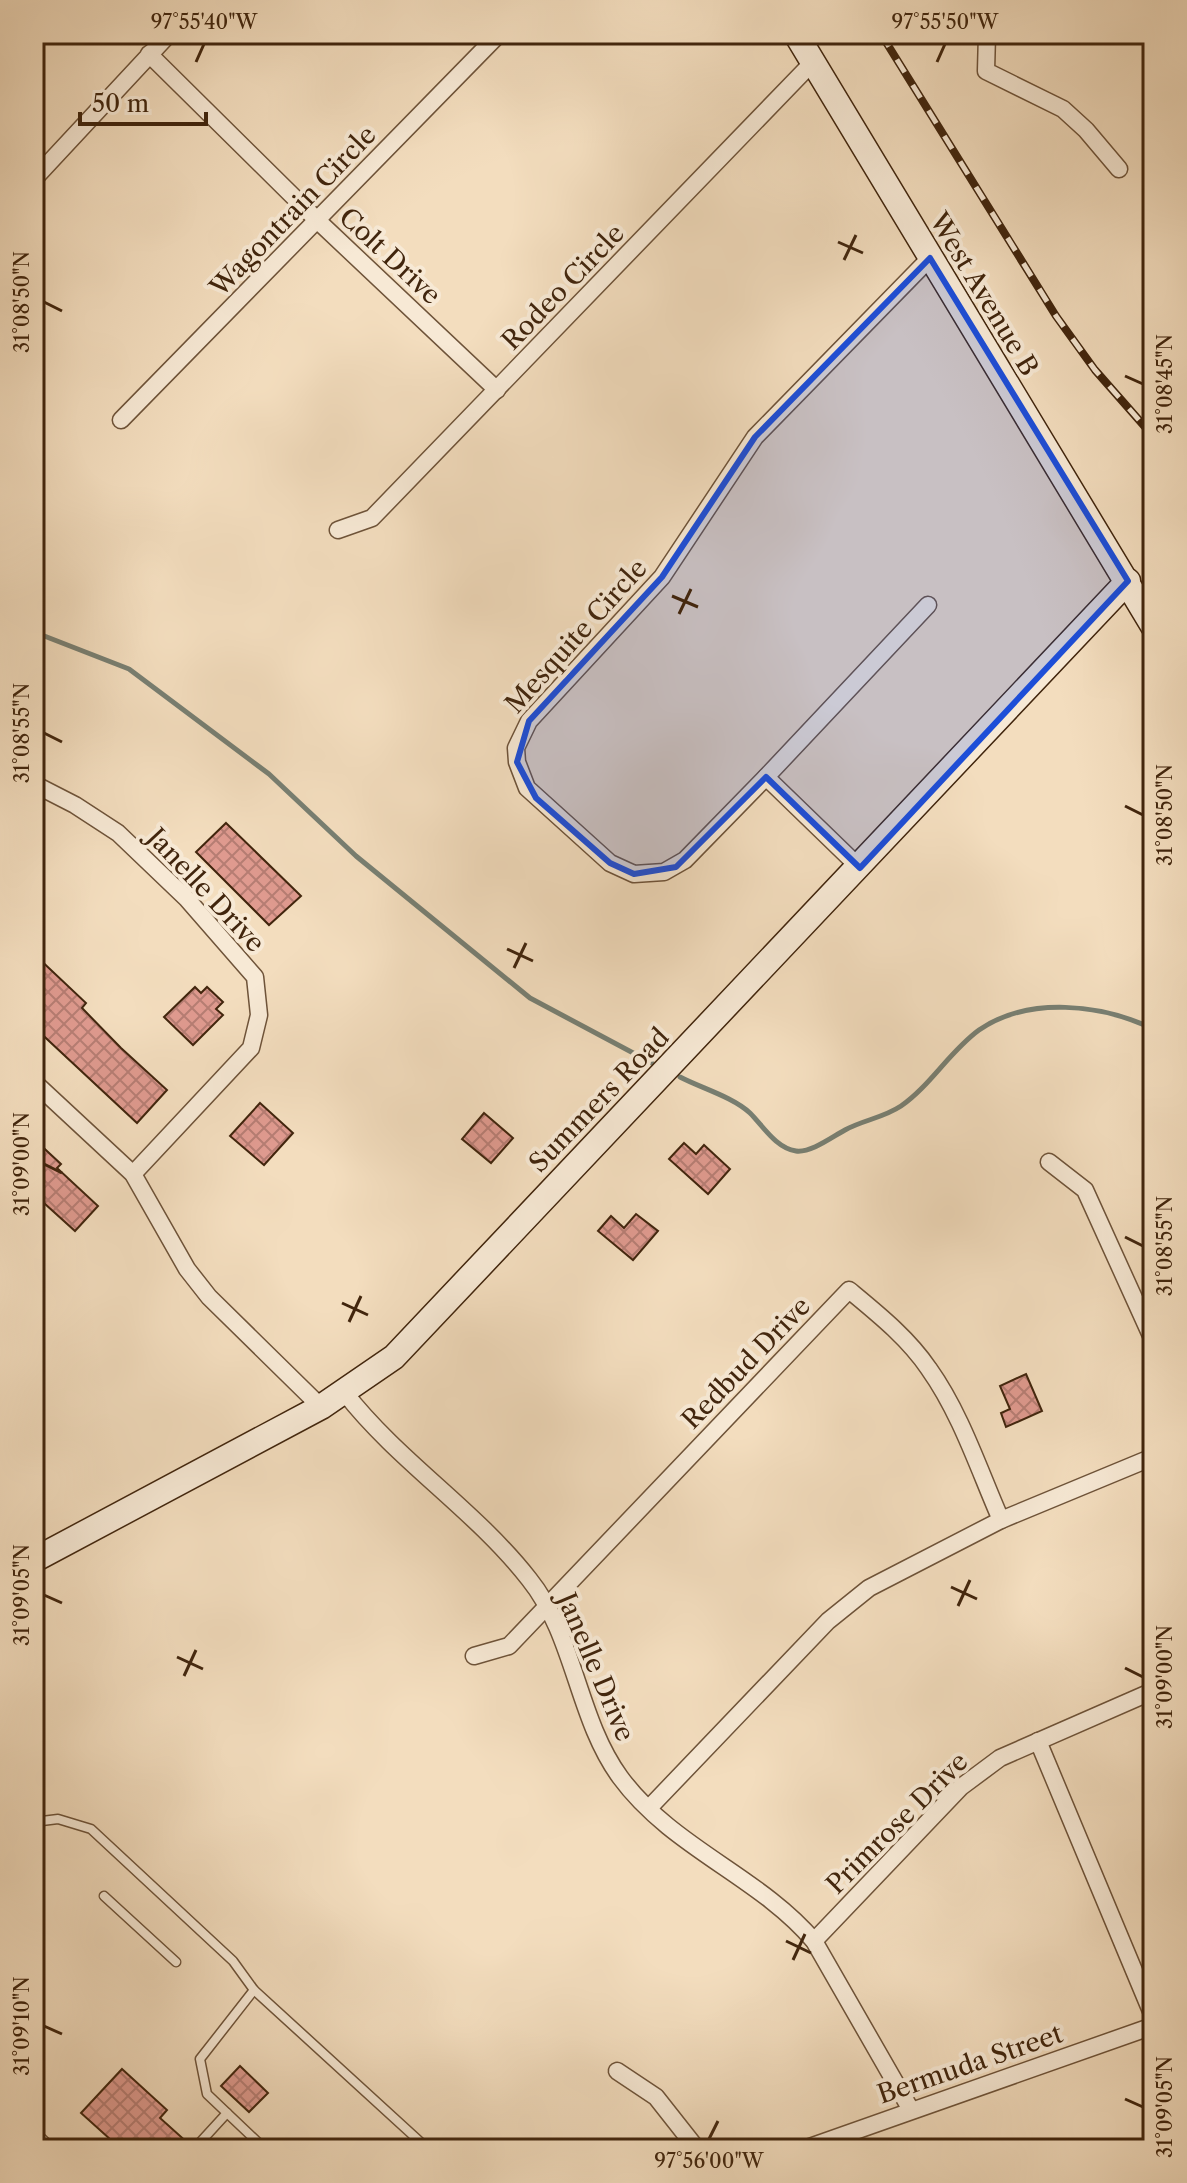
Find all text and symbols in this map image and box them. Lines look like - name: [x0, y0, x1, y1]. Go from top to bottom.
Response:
- text: 97°55'40"W: [151, 10, 258, 34]
- text: 97°55'50"W: [891, 10, 1000, 34]
- scale bar: [80, 76, 206, 126]
- text: 50 m: [92, 89, 149, 118]
- street label: Wagontrain Circle: [203, 119, 383, 304]
- street label: Colt Drive: [333, 201, 447, 311]
- street label: West Avenue B: [922, 206, 1045, 381]
- street label: Rodeo Circle: [495, 217, 631, 357]
- text: 31°08'50"N: [10, 251, 34, 353]
- text: 31°08'45"N: [1153, 334, 1177, 434]
- street label: Mesquite Circle: [498, 552, 654, 720]
- text: 31°08'55"N: [10, 683, 34, 783]
- text: 31°08'50"N: [1153, 764, 1177, 866]
- street label: Janelle Drive: [138, 818, 272, 959]
- street label: Summers Road: [522, 1021, 676, 1179]
- text: 31°09'00"N: [10, 1112, 34, 1216]
- text: 31°08'55"N: [1153, 1196, 1177, 1296]
- street label: Redbud Drive: [675, 1290, 817, 1436]
- text: 31°09'05"N: [10, 1544, 34, 1646]
- street label: Janelle Drive: [549, 1584, 642, 1746]
- text: 31°09'00"N: [1153, 1625, 1177, 1729]
- street label: Primrose Drive: [820, 1746, 974, 1900]
- text: 31°09'10"N: [10, 1976, 34, 2076]
- street label: Bermuda Street: [873, 2017, 1068, 2111]
- text: 31°09'05"N: [1153, 2056, 1177, 2158]
- text: 97°56'00"W: [654, 2149, 765, 2173]

